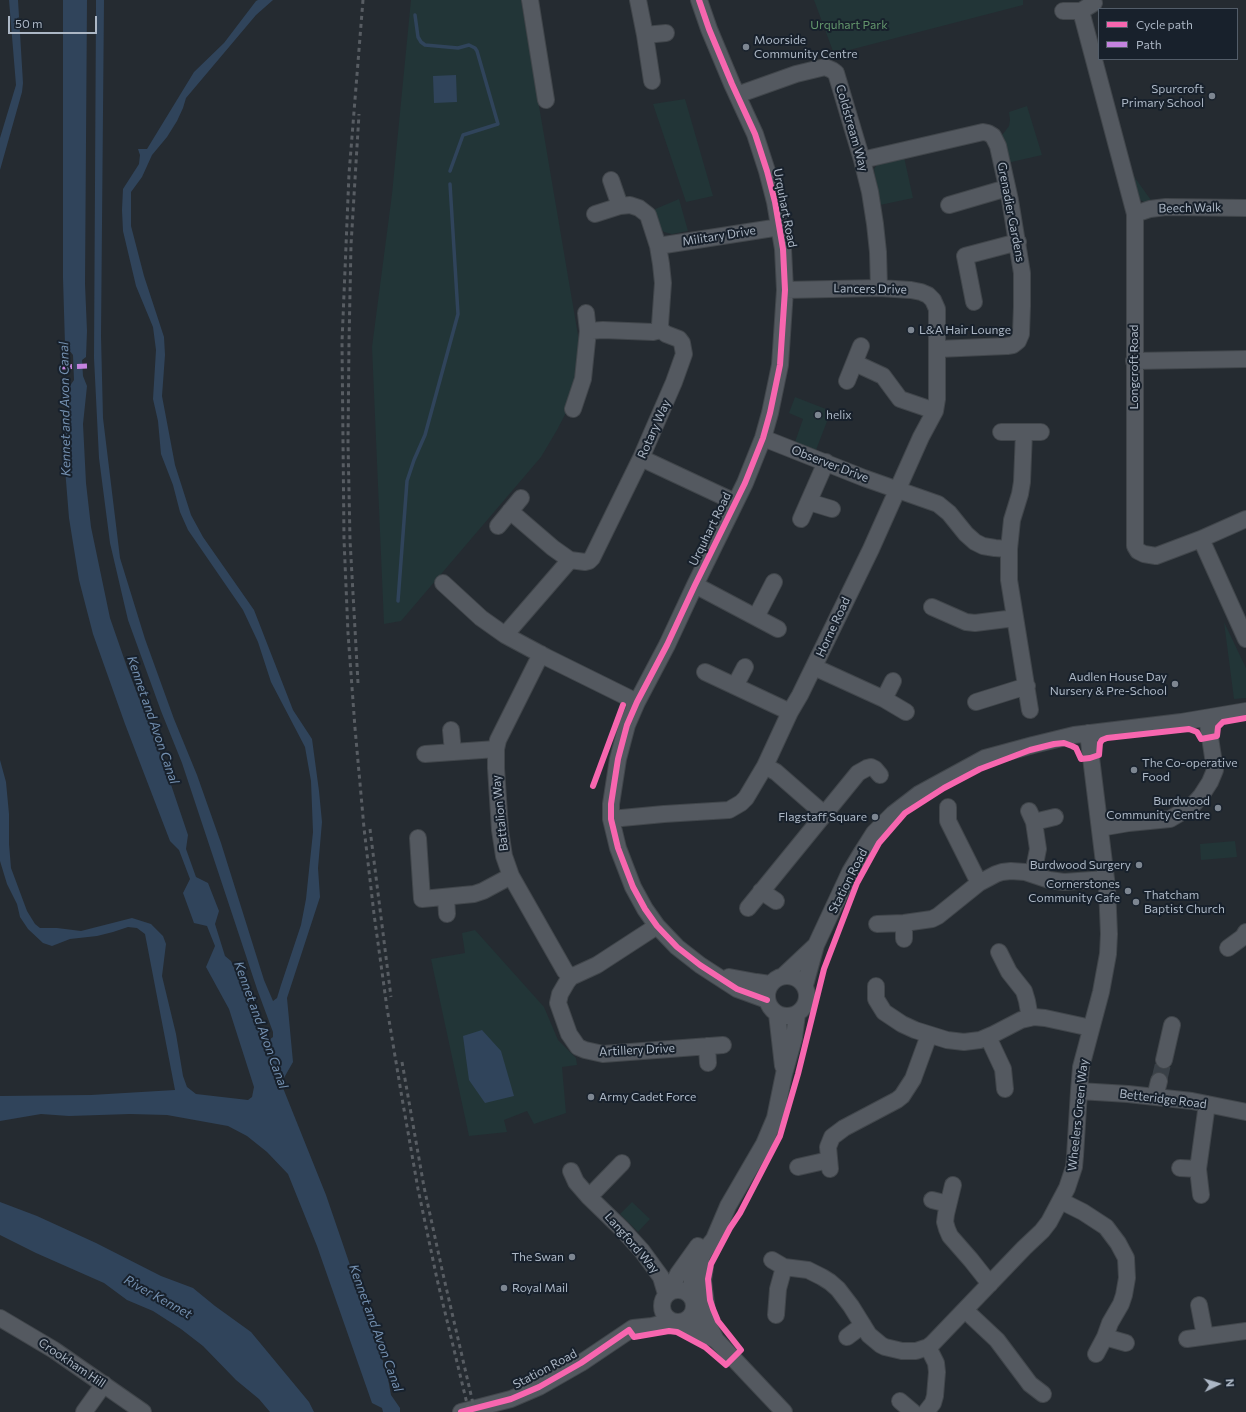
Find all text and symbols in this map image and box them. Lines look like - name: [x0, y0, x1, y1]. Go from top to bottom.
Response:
- scale bar: [10, 8, 99, 34]
- legend: [1098, 8, 1238, 60]
- text: 50 m: [15, 16, 43, 30]
- text: Cycle path: [1136, 17, 1193, 31]
- park label: Urquhart Park: [810, 18, 888, 32]
- place label: Moorside Community Centre: [754, 33, 858, 61]
- text: Path: [1136, 37, 1162, 51]
- marker: Moorside Community Centre: [741, 42, 751, 52]
- place label: Spurcroft Primary School: [1121, 82, 1204, 110]
- street label: Coldstream Way: [833, 83, 871, 173]
- marker: Spurcroft Primary School: [1207, 91, 1217, 101]
- street label: Grenadier Gardens: [994, 161, 1028, 263]
- street label: Urquhart Road: [770, 167, 800, 249]
- street label: Beech Walk: [1158, 200, 1222, 216]
- street label: Military Drive: [681, 223, 757, 249]
- street label: Lancers Drive: [833, 281, 907, 297]
- place label: L&A Hair Lounge: [919, 323, 1011, 337]
- marker: L&A Hair Lounge: [906, 325, 916, 335]
- street label: Longcroft Road: [1127, 325, 1141, 409]
- water label: Kennet and Avon Canal: [56, 342, 74, 476]
- street label: Rotary Way: [635, 397, 673, 461]
- place label: helix: [826, 408, 852, 422]
- marker: helix: [813, 410, 823, 420]
- street label: Observer Drive: [789, 443, 871, 485]
- street label: Urquhart Road: [686, 490, 734, 568]
- street label: Horne Road: [813, 595, 853, 659]
- water label: Kennet and Avon Canal: [124, 654, 182, 786]
- place label: Audlen House Day Nursery & Pre-School: [1050, 670, 1167, 698]
- marker: Audlen House Day Nursery & Pre-School: [1170, 679, 1180, 689]
- place label: The Co-operative Food: [1142, 756, 1237, 784]
- marker: The Co-operative Food: [1129, 765, 1139, 775]
- street label: Battalion Way: [489, 774, 511, 852]
- place label: Burdwood Community Centre: [1106, 794, 1210, 822]
- marker: Burdwood Community Centre: [1213, 803, 1223, 813]
- place label: Flagstaff Square: [778, 810, 867, 824]
- marker: Flagstaff Square: [870, 812, 880, 822]
- street label: Station Road: [826, 846, 870, 916]
- place label: Burdwood Surgery: [1030, 858, 1131, 872]
- marker: Burdwood Surgery: [1134, 860, 1144, 870]
- place label: Cornerstones Community Cafe: [1028, 877, 1120, 905]
- marker: Cornerstones Community Cafe: [1123, 886, 1133, 896]
- place label: Thatcham Baptist Church: [1144, 888, 1225, 916]
- marker: Thatcham Baptist Church: [1131, 897, 1141, 907]
- water label: Kennet and Avon Canal: [231, 959, 291, 1091]
- street label: Artillery Drive: [599, 1041, 675, 1059]
- street label: Wheelers Green Way: [1065, 1058, 1091, 1172]
- street label: Betteridge Road: [1118, 1086, 1208, 1112]
- place label: Army Cadet Force: [599, 1090, 696, 1104]
- marker: Army Cadet Force: [586, 1092, 596, 1102]
- street label: Langford Way: [602, 1210, 662, 1276]
- place label: The Swan: [511, 1250, 564, 1264]
- marker: The Swan: [567, 1252, 577, 1262]
- water label: Kennet and Avon Canal: [346, 1262, 406, 1394]
- water label: River Kennet: [121, 1272, 195, 1322]
- place label: Royal Mail: [512, 1281, 568, 1295]
- marker: Royal Mail: [499, 1283, 509, 1293]
- street label: Crookham Hill: [36, 1335, 108, 1391]
- street label: Station Road: [511, 1346, 579, 1392]
- north arrow: [1198, 1364, 1238, 1404]
- text: N: [1224, 1378, 1237, 1388]

